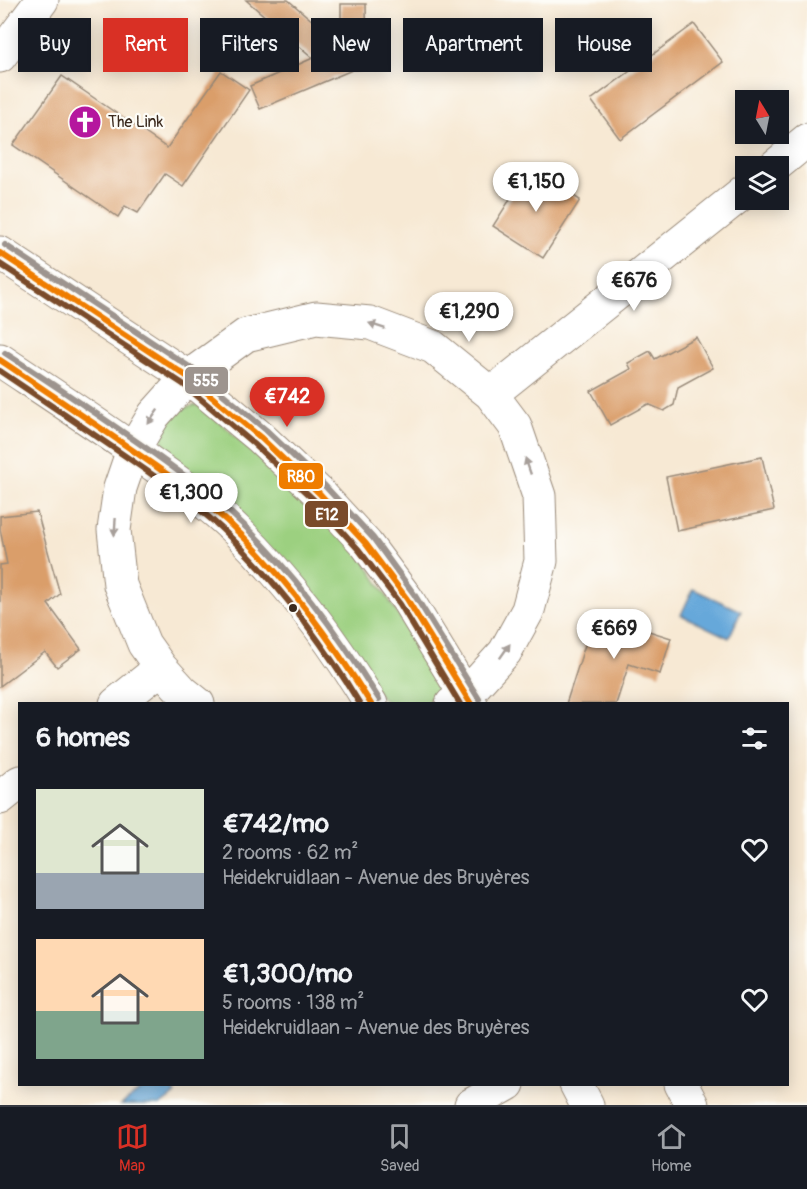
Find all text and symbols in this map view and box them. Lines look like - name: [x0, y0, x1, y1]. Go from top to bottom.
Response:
- chip: Buy: [18, 18, 91, 72]
- chip: Rent: [103, 18, 188, 72]
- chip: Filters: [200, 18, 299, 72]
- chip: New: [311, 18, 391, 72]
- chip: Apartment: [403, 18, 543, 72]
- chip: House: [555, 18, 652, 72]
- north arrow: [735, 90, 789, 144]
- map controls: [735, 90, 789, 210]
- church icon: The Link: [67, 104, 103, 140]
- place label: The Link: [108, 112, 164, 132]
- button: layers: [735, 156, 789, 210]
- pin: €1,150: [487, 162, 585, 213]
- text: €1,150: [507, 169, 565, 194]
- pin: €676: [598, 261, 670, 312]
- text: €676: [611, 268, 657, 293]
- pin: €1,290: [420, 292, 518, 343]
- text: €1,290: [438, 299, 500, 324]
- one-way arrow: [368, 321, 386, 331]
- line badge: 555: [184, 366, 229, 395]
- text: 555: [193, 371, 219, 391]
- pin: €742: [251, 377, 323, 428]
- text: €742: [264, 384, 310, 409]
- one-way arrow: [147, 408, 159, 424]
- one-way arrow: [523, 456, 533, 474]
- line badge: R80: [278, 462, 324, 490]
- text: R80: [287, 467, 315, 487]
- pin: €1,300: [142, 473, 240, 524]
- text: €1,300: [159, 480, 223, 505]
- line badge: E12: [304, 500, 349, 528]
- text: E12: [315, 505, 339, 525]
- one-way arrow: [110, 517, 120, 536]
- unlabelled marker: [287, 602, 299, 614]
- pin: €669: [578, 609, 650, 660]
- text: €669: [591, 616, 637, 641]
- one-way arrow: [499, 643, 511, 659]
- text: 6 homes: [36, 722, 130, 754]
- icon: filters: [738, 722, 771, 755]
- text: €742/mo: [222, 808, 329, 840]
- icon: home: [84, 813, 156, 885]
- icon: heart: [738, 833, 771, 866]
- text: 2 rooms · 62 m²: [222, 840, 358, 865]
- text: Heidekruidlaan - Avenue des Bruyères: [222, 865, 530, 890]
- text: €1,300/mo: [222, 958, 352, 990]
- icon: home: [84, 963, 156, 1035]
- icon: heart: [738, 983, 771, 1016]
- text: 5 rooms · 138 m²: [222, 990, 364, 1015]
- text: Heidekruidlaan - Avenue des Bruyères: [222, 1015, 530, 1040]
- tab: Map: [116, 1120, 149, 1176]
- tab: Saved: [380, 1120, 420, 1176]
- tab: Home: [651, 1120, 691, 1176]

